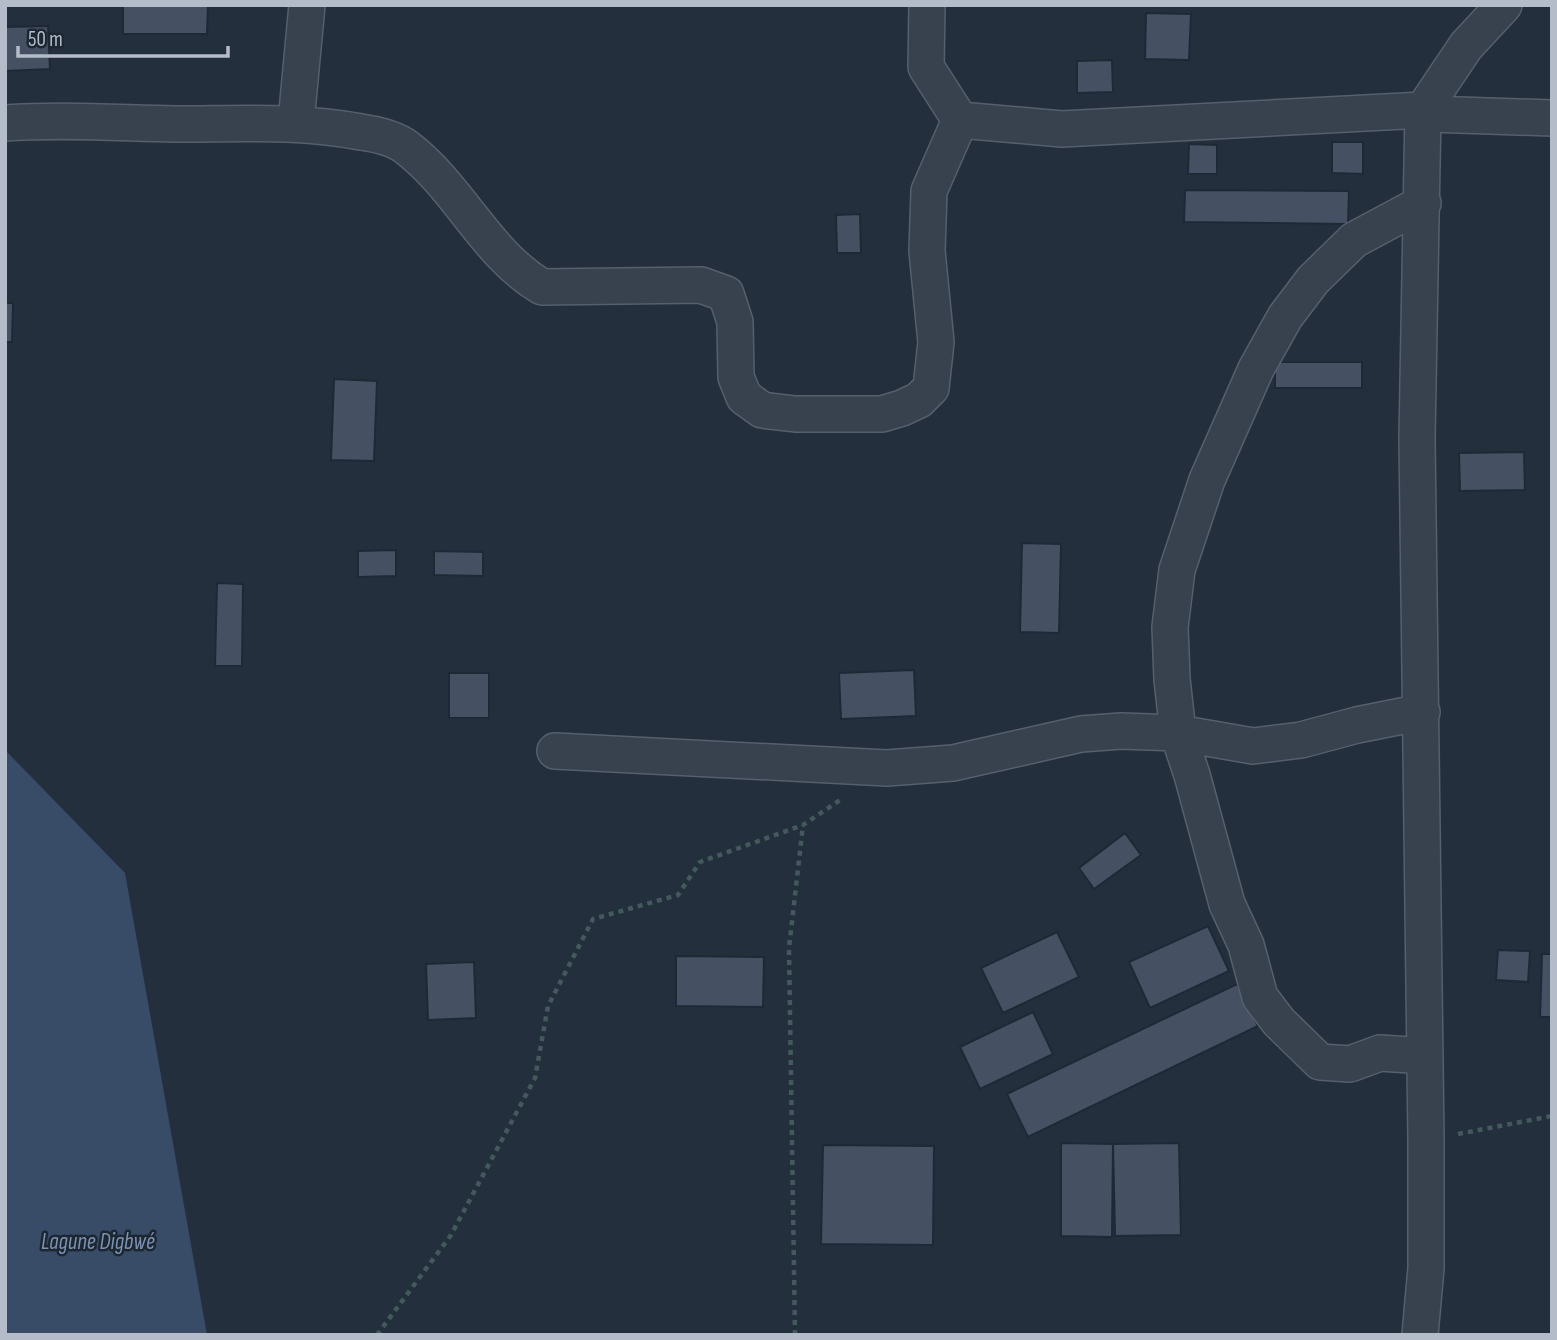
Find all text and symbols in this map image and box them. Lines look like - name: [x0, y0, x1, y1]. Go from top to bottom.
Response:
- scale bar: [18, 14, 228, 58]
- text: 50 m: [28, 27, 63, 52]
- water label: Lagune Digbwé: [41, 1228, 155, 1256]

